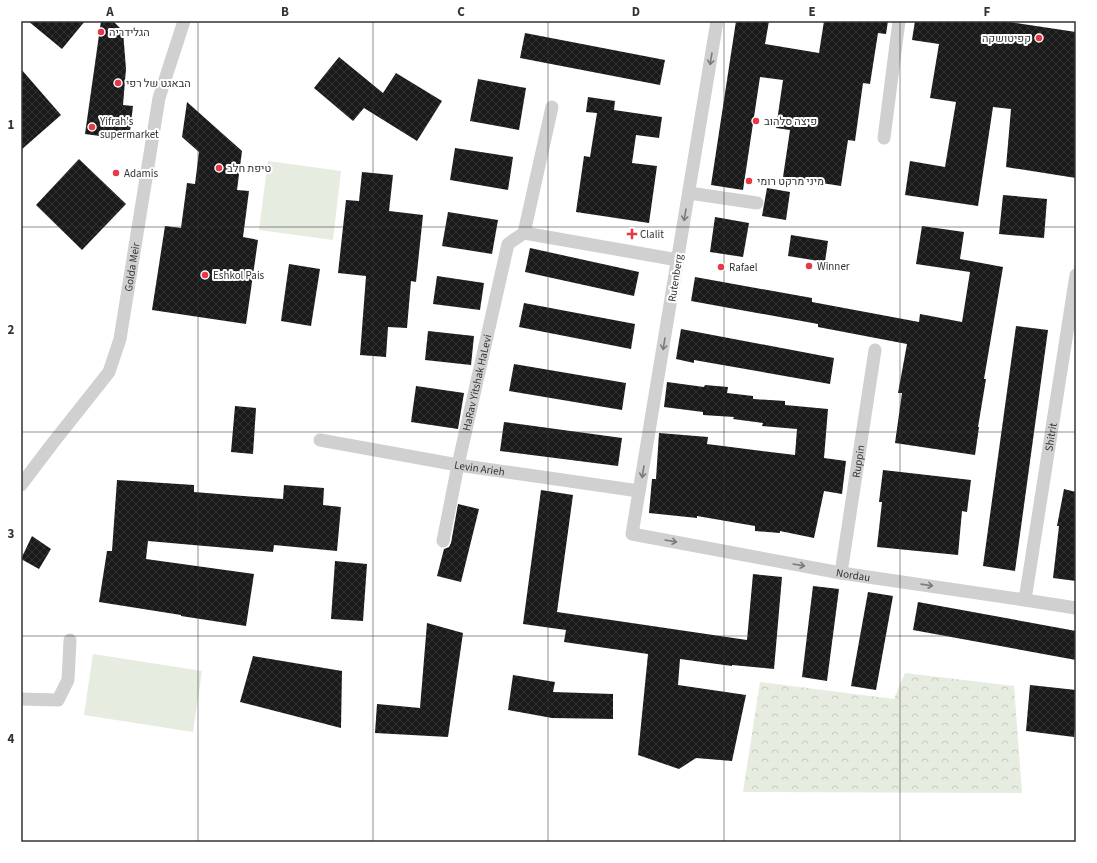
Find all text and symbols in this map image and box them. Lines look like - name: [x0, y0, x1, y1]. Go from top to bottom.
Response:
- text: A: [105, 3, 114, 21]
- text: B: [281, 3, 289, 21]
- text: C: [457, 3, 465, 21]
- text: D: [632, 3, 640, 21]
- text: E: [808, 3, 816, 21]
- text: F: [984, 3, 991, 21]
- place label: הגלידריה: [109, 25, 150, 40]
- marker: הגלידריה: [96, 27, 106, 37]
- place label: קפיטושקה: [982, 31, 1031, 46]
- marker: קפיטושקה: [1034, 33, 1044, 43]
- one-way arrow: [707, 53, 715, 66]
- place label: הבאגט של רפי: [126, 76, 191, 91]
- marker: הבאגט של רפי: [113, 78, 123, 88]
- place label: Yifrah's supermarket: [99, 114, 159, 142]
- place label: פיצה סלהוב: [764, 114, 817, 129]
- text: 1: [8, 116, 15, 134]
- marker: פיצה סלהוב: [751, 116, 761, 126]
- marker: Yifrah's supermarket: [87, 122, 97, 132]
- place label: טיפת חלב: [227, 161, 271, 176]
- marker: טיפת חלב: [214, 163, 224, 173]
- place label: Adamis: [124, 166, 158, 181]
- marker: Adamis: [111, 168, 121, 178]
- place label: מיני מרקט רומי: [757, 174, 824, 189]
- marker: מיני מרקט רומי: [744, 176, 754, 186]
- one-way arrow: [681, 208, 689, 221]
- place label: Clalit: [640, 227, 664, 242]
- marker: Clalit: [627, 229, 637, 239]
- street label: Golda Meir: [121, 241, 144, 293]
- street label: Rutenberg: [664, 253, 687, 303]
- place label: Winner: [817, 259, 850, 274]
- place label: Rafael: [729, 260, 758, 275]
- marker: Winner: [804, 261, 814, 271]
- marker: Rafael: [716, 262, 726, 272]
- place label: Eshkol Pais: [213, 268, 265, 283]
- marker: Eshkol Pais: [200, 270, 210, 280]
- text: 2: [8, 321, 15, 339]
- street label: HaRav Yitshak HaLevi: [459, 333, 495, 432]
- one-way arrow: [660, 337, 668, 350]
- street label: Shitrit: [1041, 422, 1061, 452]
- street label: Ruppin: [849, 444, 868, 479]
- street label: Levin Arieh: [453, 457, 506, 480]
- one-way arrow: [638, 465, 646, 478]
- text: 3: [8, 525, 15, 543]
- one-way arrow: [664, 538, 677, 546]
- one-way arrow: [792, 561, 805, 569]
- street label: Nordau: [835, 565, 871, 585]
- one-way arrow: [920, 581, 933, 589]
- text: 4: [8, 730, 15, 748]

